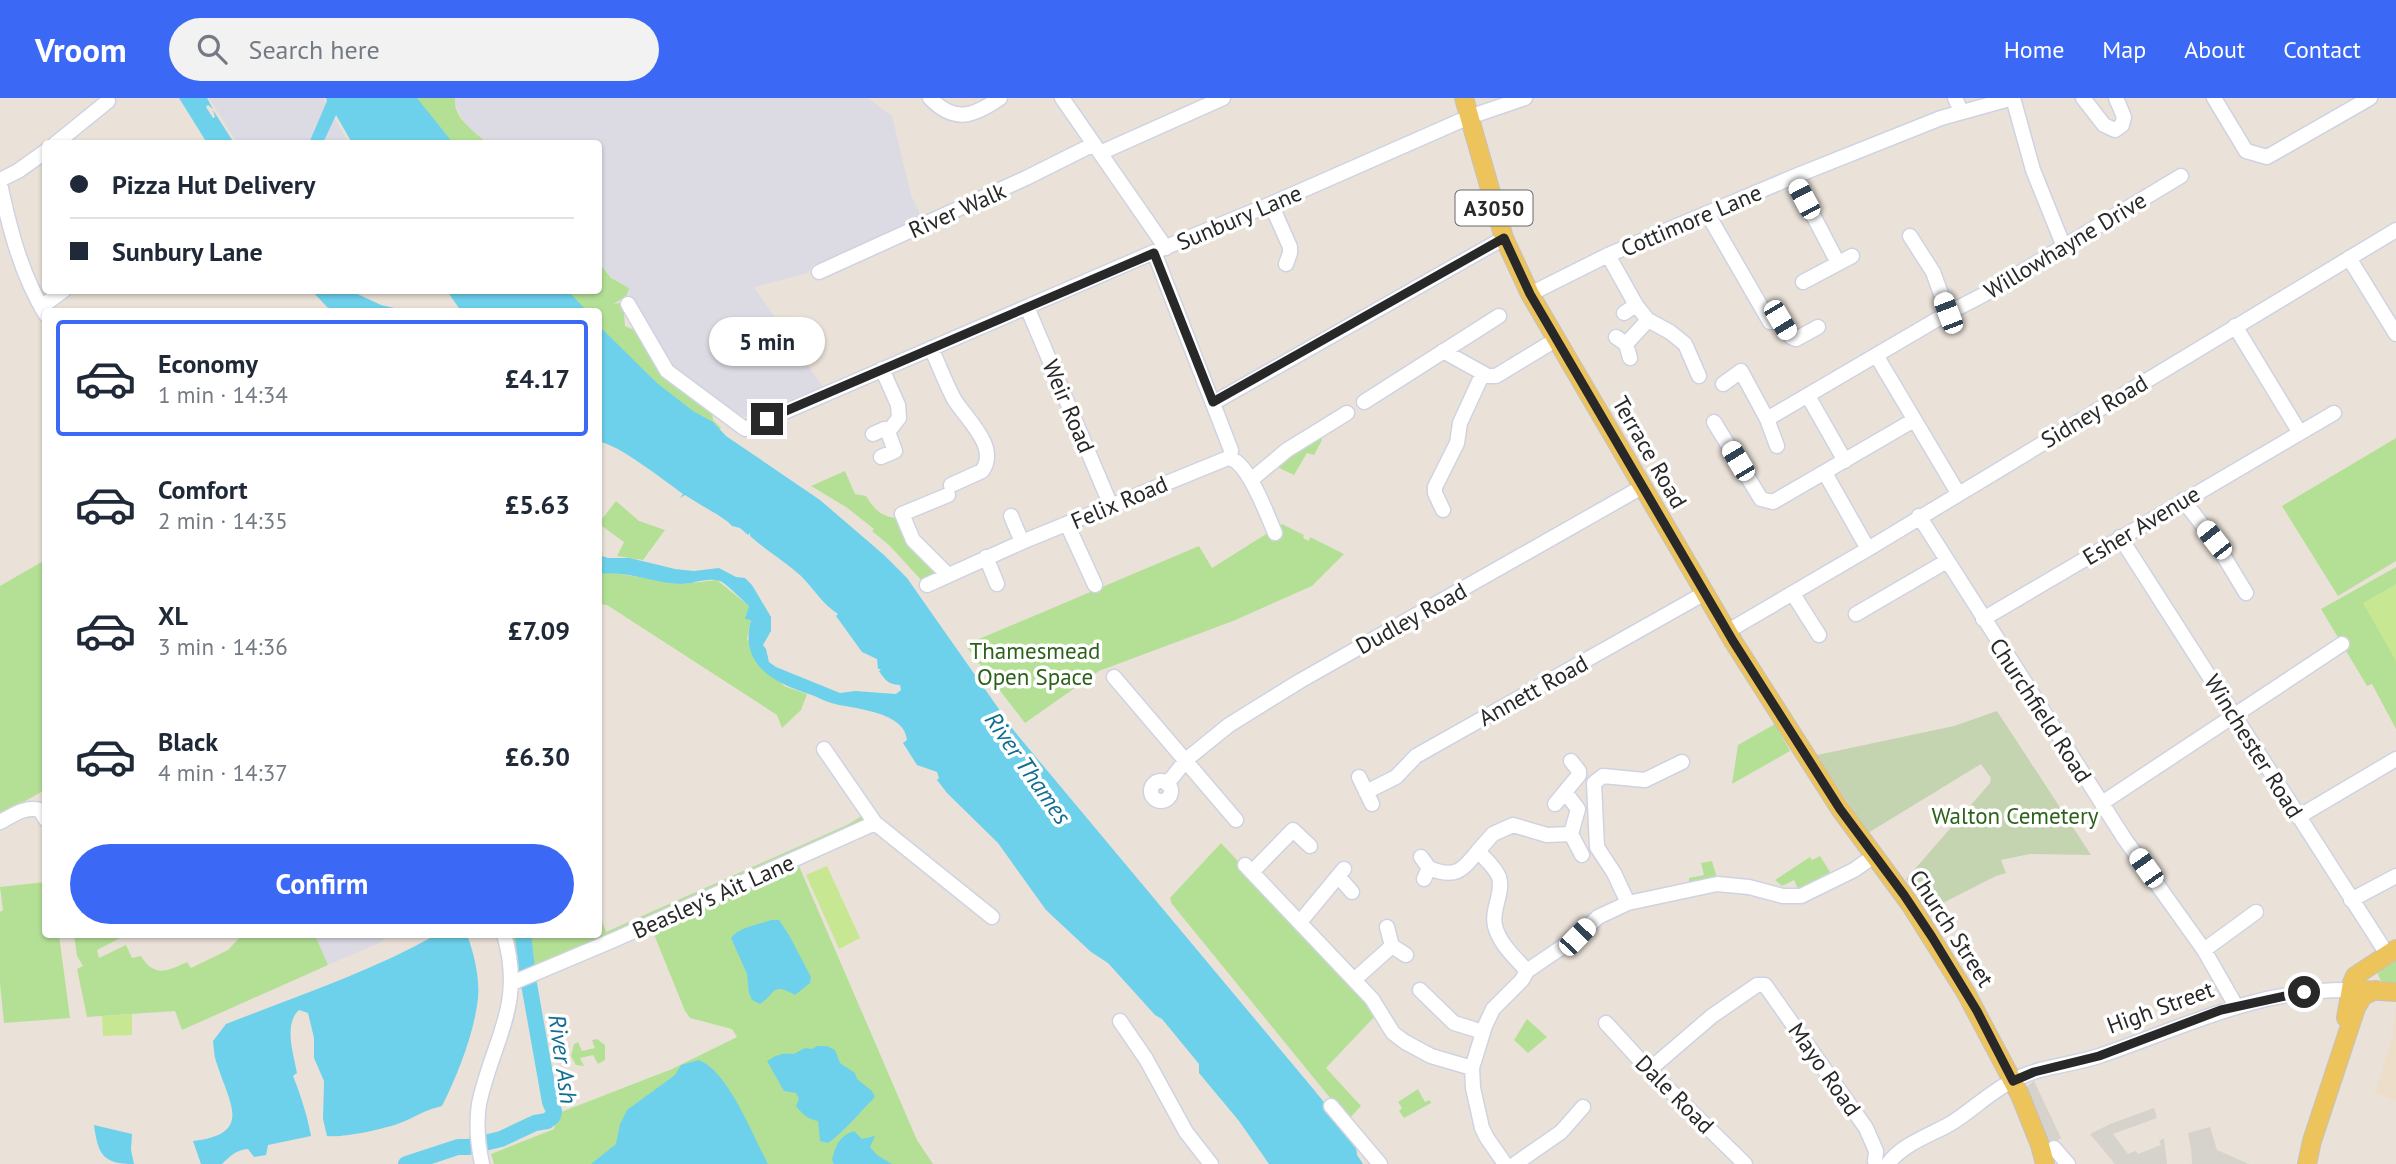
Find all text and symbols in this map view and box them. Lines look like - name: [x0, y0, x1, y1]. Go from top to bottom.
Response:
- search box: [169, 18, 659, 81]
- text: Vroom: [35, 28, 127, 71]
- icon: search: [193, 30, 231, 68]
- text: Search here: [249, 33, 380, 66]
- text: Home: [2004, 34, 2064, 65]
- text: Map: [2102, 34, 2146, 65]
- text: About: [2184, 34, 2245, 65]
- text: Contact: [2283, 34, 2361, 65]
- text: Pizza Hut Delivery: [112, 168, 315, 201]
- street label: River Walk: [904, 176, 1010, 244]
- car: [1785, 176, 1824, 222]
- street label: Cottimore Lane: [1616, 177, 1766, 263]
- street label: Sunbury Lane: [1172, 178, 1306, 256]
- street label: Willowhayne Drive: [1979, 185, 2151, 305]
- road number: A3050: [1456, 190, 1532, 226]
- text: Sunbury Lane: [112, 235, 263, 268]
- car: [1931, 290, 1966, 336]
- car: [1761, 297, 1800, 343]
- callout: 5 min: [709, 317, 825, 366]
- text: 5 min: [739, 327, 795, 356]
- icon: car: [74, 347, 137, 410]
- text: Economy: [158, 347, 258, 380]
- street label: Weir Road: [1036, 355, 1102, 457]
- text: £4.17: [505, 362, 570, 395]
- street label: Sidney Road: [2035, 368, 2153, 454]
- text: 1 min · 14:34: [158, 380, 288, 409]
- street label: Terrace Road: [1606, 391, 1694, 513]
- route end: [751, 403, 783, 435]
- car: [1719, 438, 1758, 484]
- street label: Felix Road: [1066, 469, 1172, 535]
- icon: car: [74, 473, 137, 536]
- text: Comfort: [158, 473, 248, 506]
- street label: Esher Avenue: [2077, 479, 2205, 571]
- text: £5.63: [505, 488, 570, 521]
- text: 2 min · 14:35: [158, 506, 288, 535]
- car: [2193, 517, 2236, 563]
- street label: Dudley Road: [1350, 576, 1472, 660]
- icon: car: [74, 599, 137, 662]
- text: XL: [158, 599, 188, 632]
- text: £7.09: [508, 614, 570, 647]
- text: 3 min · 14:36: [158, 632, 288, 661]
- street label: Churchfield Road: [1983, 632, 2099, 788]
- park label: Thamesmead Open Space: [970, 636, 1100, 691]
- street label: Annett Road: [1473, 648, 1593, 732]
- street label: Winchester Road: [2198, 669, 2310, 823]
- water label: River Thames: [978, 706, 1078, 831]
- icon: car: [74, 725, 137, 788]
- text: Black: [158, 725, 218, 758]
- text: £6.30: [505, 740, 570, 773]
- text: 4 min · 14:37: [158, 758, 288, 787]
- park label: Walton Cemetery: [1932, 801, 2099, 830]
- button: Confirm: [70, 844, 574, 924]
- car: [2126, 845, 2167, 891]
- street label: Beasley's Ait Lane: [628, 847, 798, 945]
- street label: Church Street: [1903, 864, 2001, 992]
- car: [1555, 915, 1600, 959]
- street label: High Street: [2103, 974, 2218, 1040]
- route start: [2288, 976, 2320, 1008]
- water label: River Ash: [541, 1012, 585, 1106]
- street label: Mayo Road: [1782, 1017, 1868, 1121]
- street label: Dale Road: [1630, 1049, 1720, 1139]

